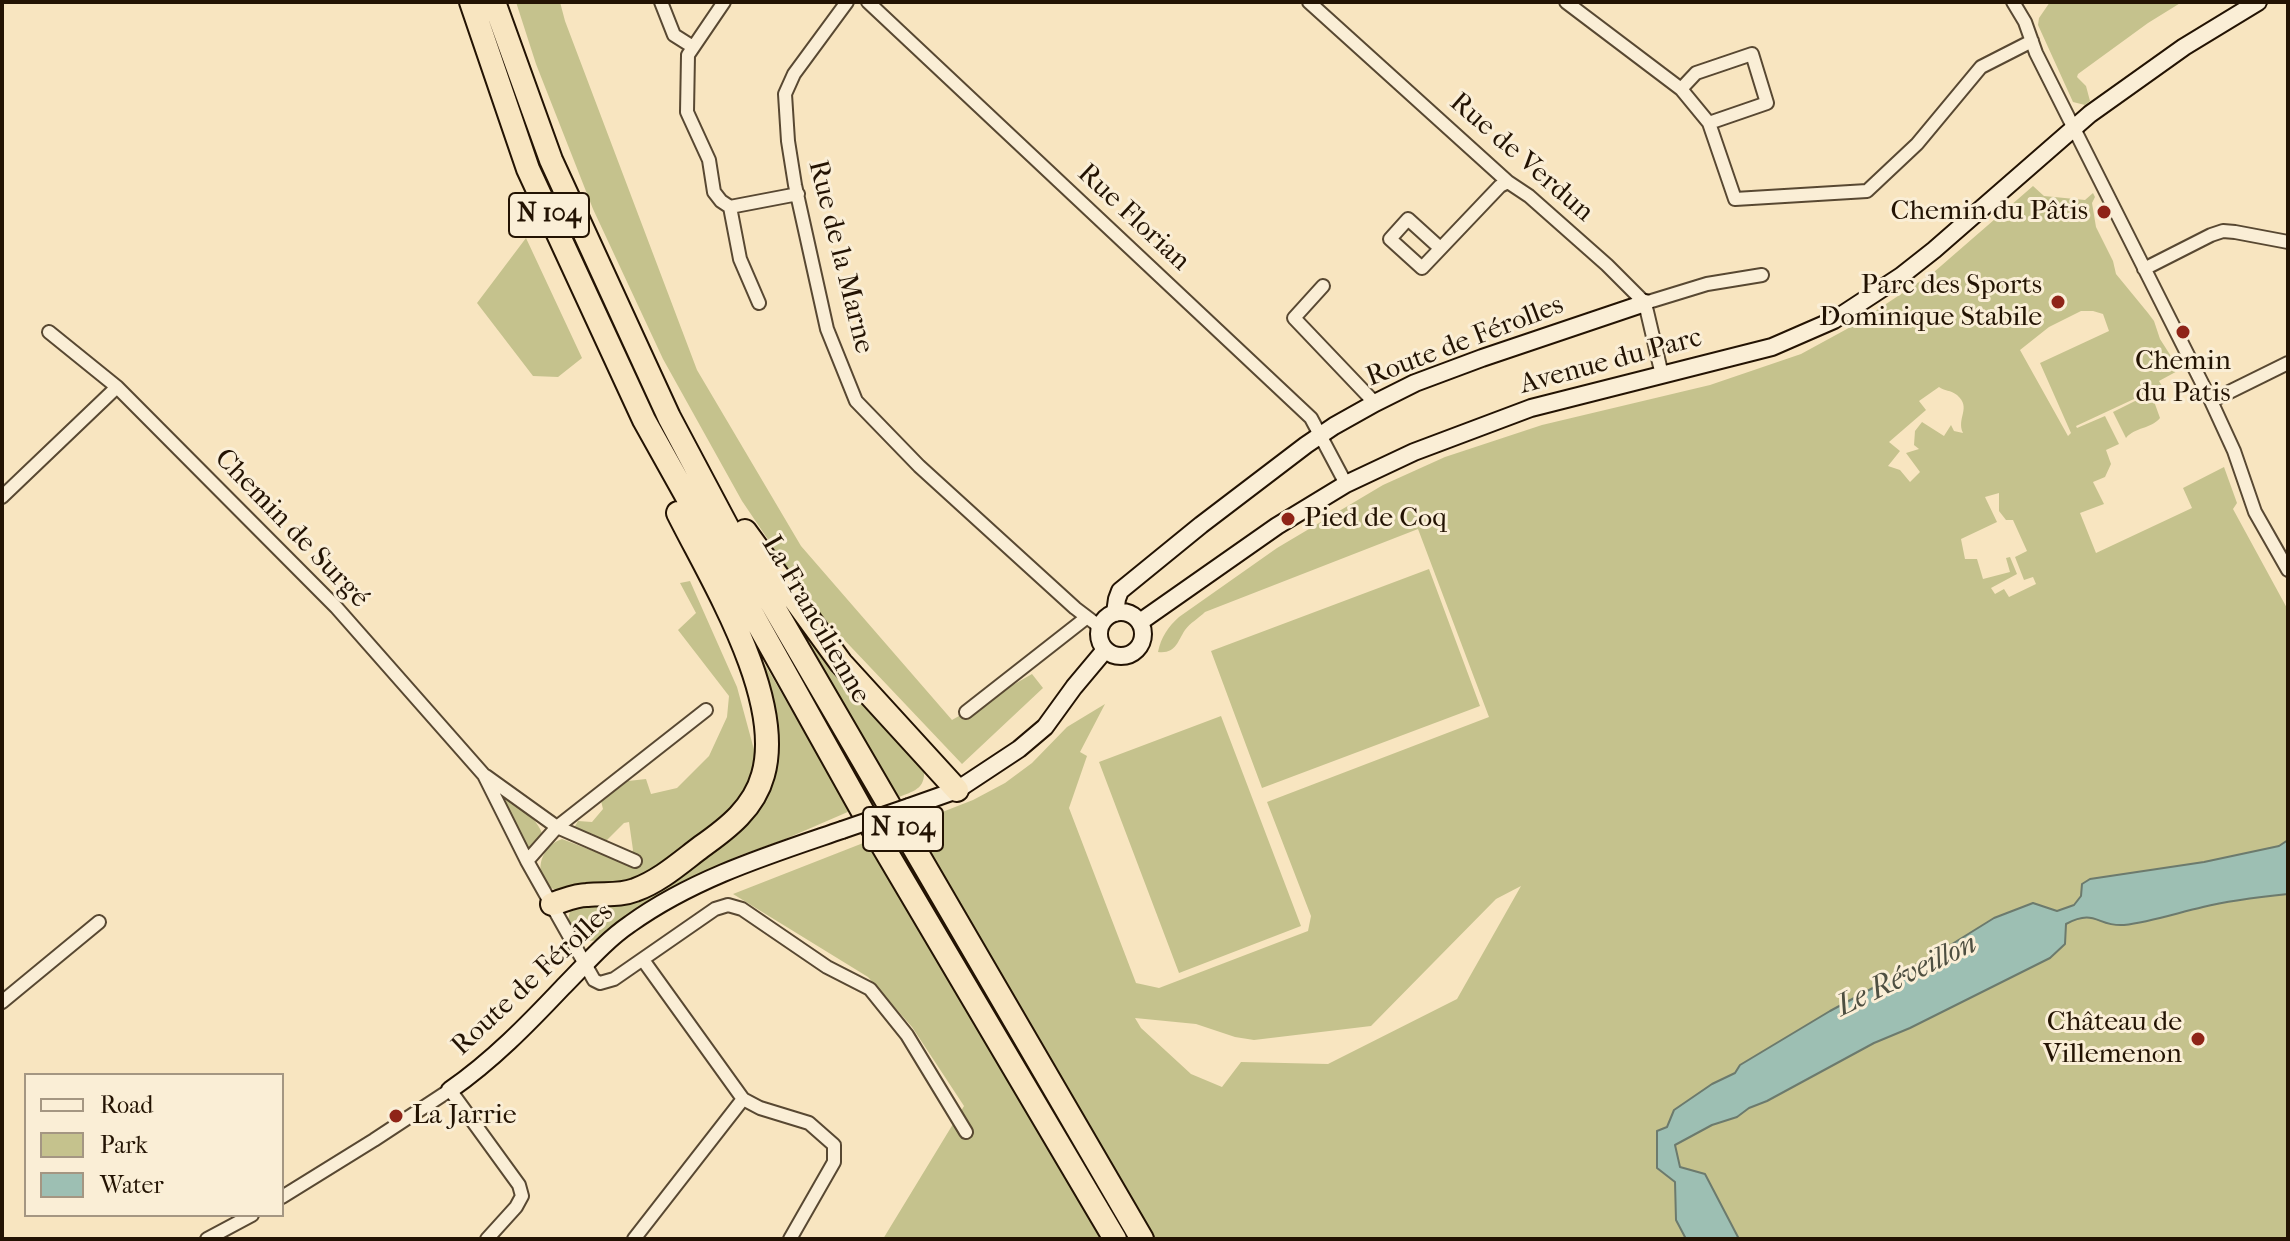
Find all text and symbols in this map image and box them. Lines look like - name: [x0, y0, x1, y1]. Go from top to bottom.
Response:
- street label: Rue de Verdun: [1442, 86, 1600, 230]
- street label: Rue de la Marne: [800, 157, 880, 357]
- street label: Rue Florian: [1070, 157, 1196, 279]
- road number: N 104: [509, 193, 589, 237]
- place label: Chemin du Pâtis: [1891, 195, 2088, 229]
- marker: Chemin du Pâtis: [2095, 203, 2113, 221]
- place label: Parc des Sports Dominique Stabile: [1819, 269, 2042, 335]
- street label: Route de Férolles: [1362, 289, 1568, 395]
- marker: Parc des Sports Dominique Stabile: [2049, 293, 2067, 311]
- street label: Avenue du Parc: [1516, 322, 1706, 402]
- marker: Chemin du Patis: [2174, 323, 2192, 341]
- place label: Chemin du Patis: [2135, 345, 2231, 411]
- street label: Chemin de Surgé: [207, 443, 375, 615]
- place label: Pied de Coq: [1304, 502, 1447, 536]
- marker: Pied de Coq: [1279, 510, 1297, 528]
- street label: La Francilienne: [753, 530, 877, 710]
- road number: N 104: [863, 807, 943, 851]
- street label: Route de Férolles: [445, 897, 621, 1063]
- water label: Le Réveillon: [1831, 926, 1983, 1026]
- place label: Château de Villemenon: [2043, 1006, 2182, 1072]
- marker: Château de Villemenon: [2189, 1030, 2207, 1048]
- legend: [24, 1073, 284, 1217]
- text: Road: [100, 1091, 153, 1119]
- place label: La Jarrie: [412, 1099, 517, 1133]
- marker: La Jarrie: [387, 1107, 405, 1125]
- text: Park: [100, 1131, 148, 1159]
- text: Water: [100, 1171, 164, 1199]

